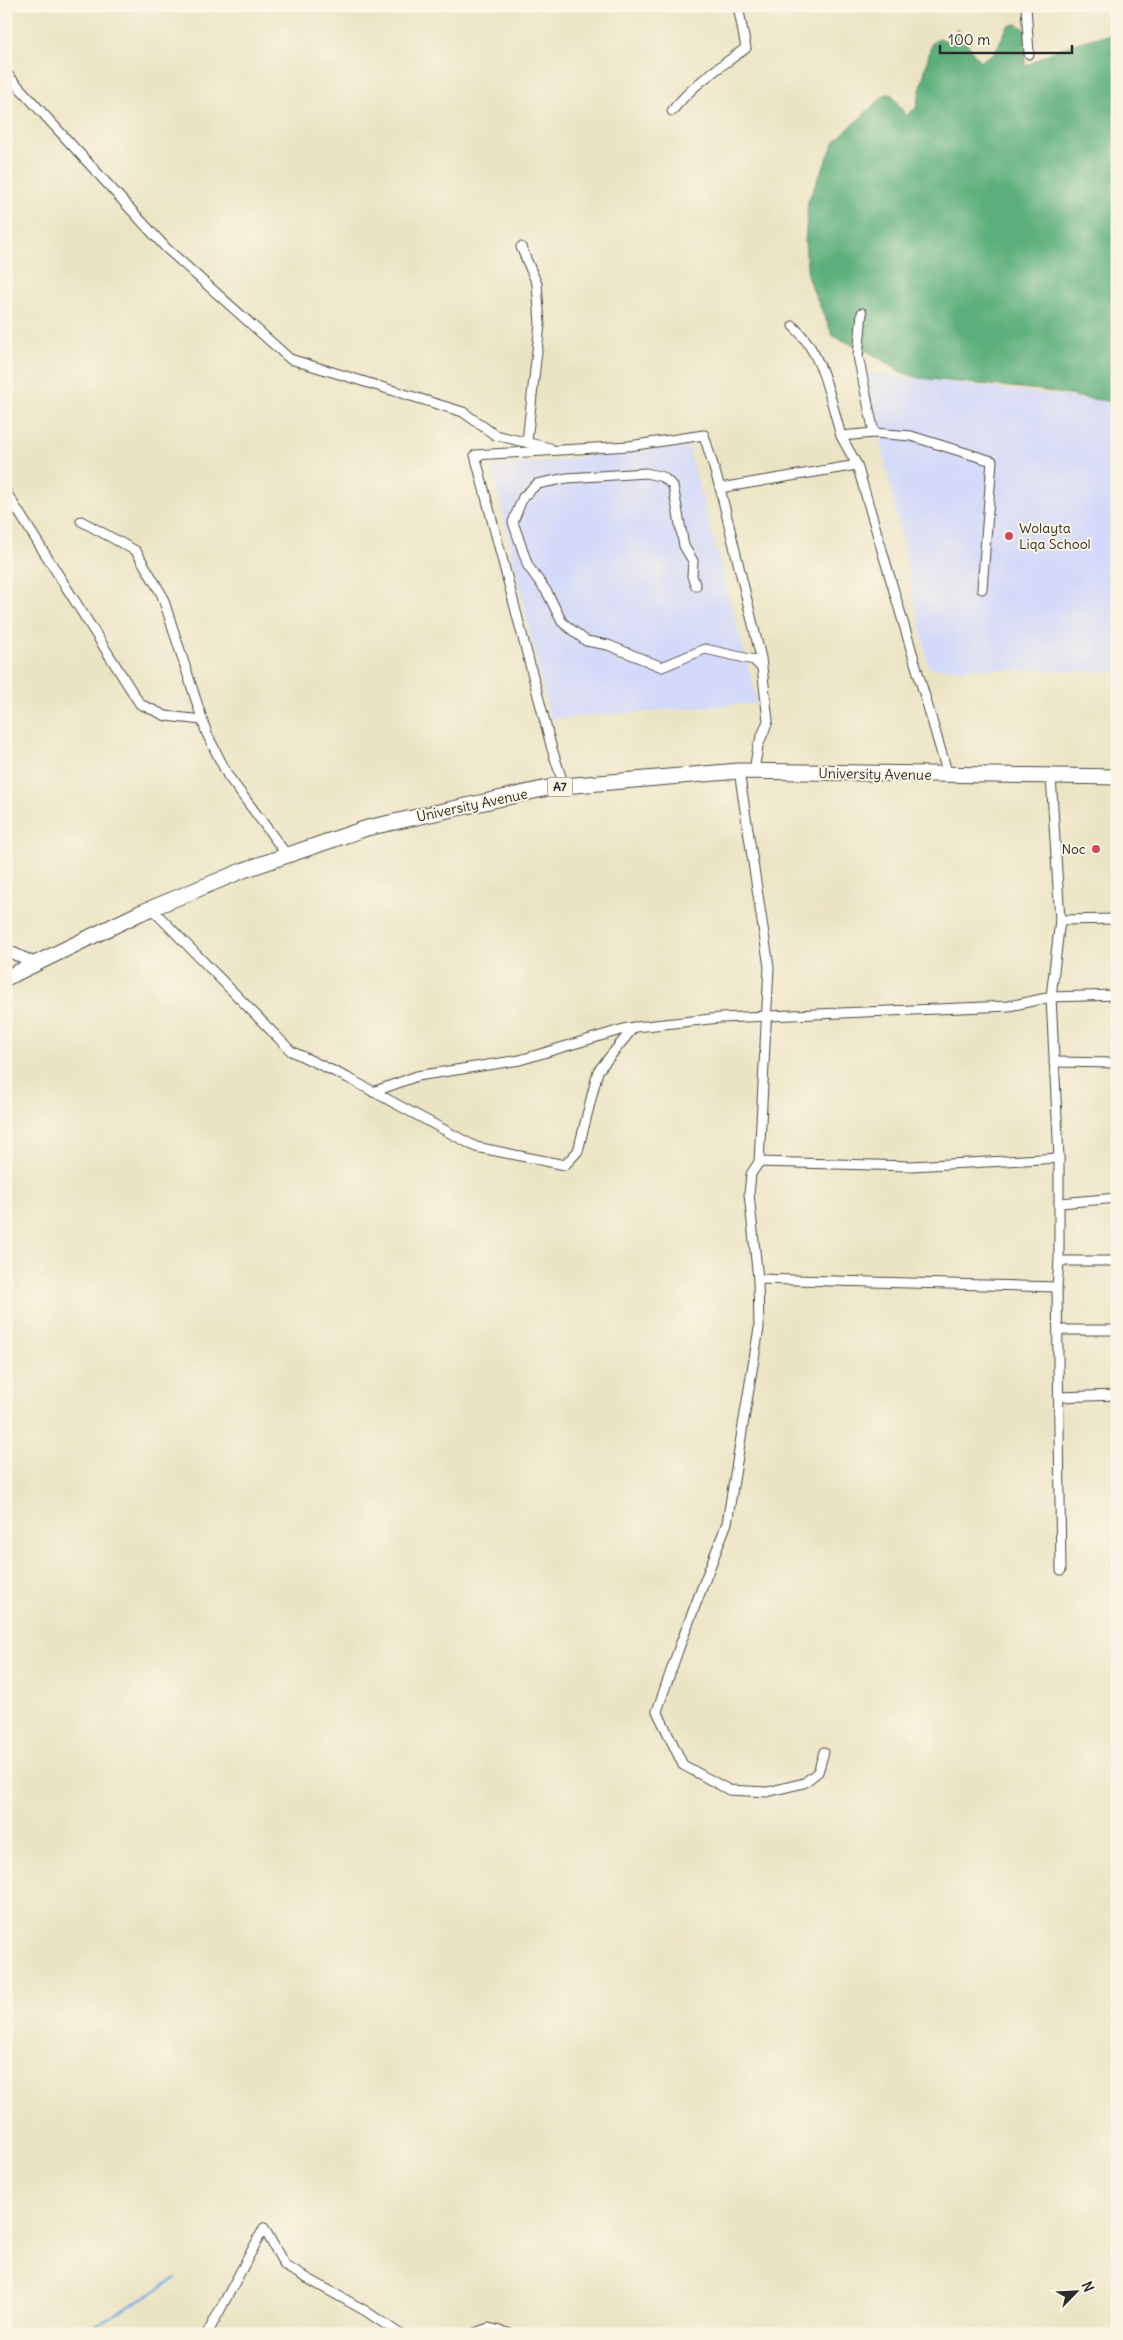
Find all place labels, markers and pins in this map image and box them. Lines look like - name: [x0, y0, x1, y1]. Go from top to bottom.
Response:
- place label: Wolayta Liqa School: [1019, 519, 1091, 553]
- marker: Wolayta Liqa School: [1003, 530, 1015, 542]
- place label: Noc: [1061, 840, 1086, 858]
- marker: Noc: [1090, 843, 1102, 855]

